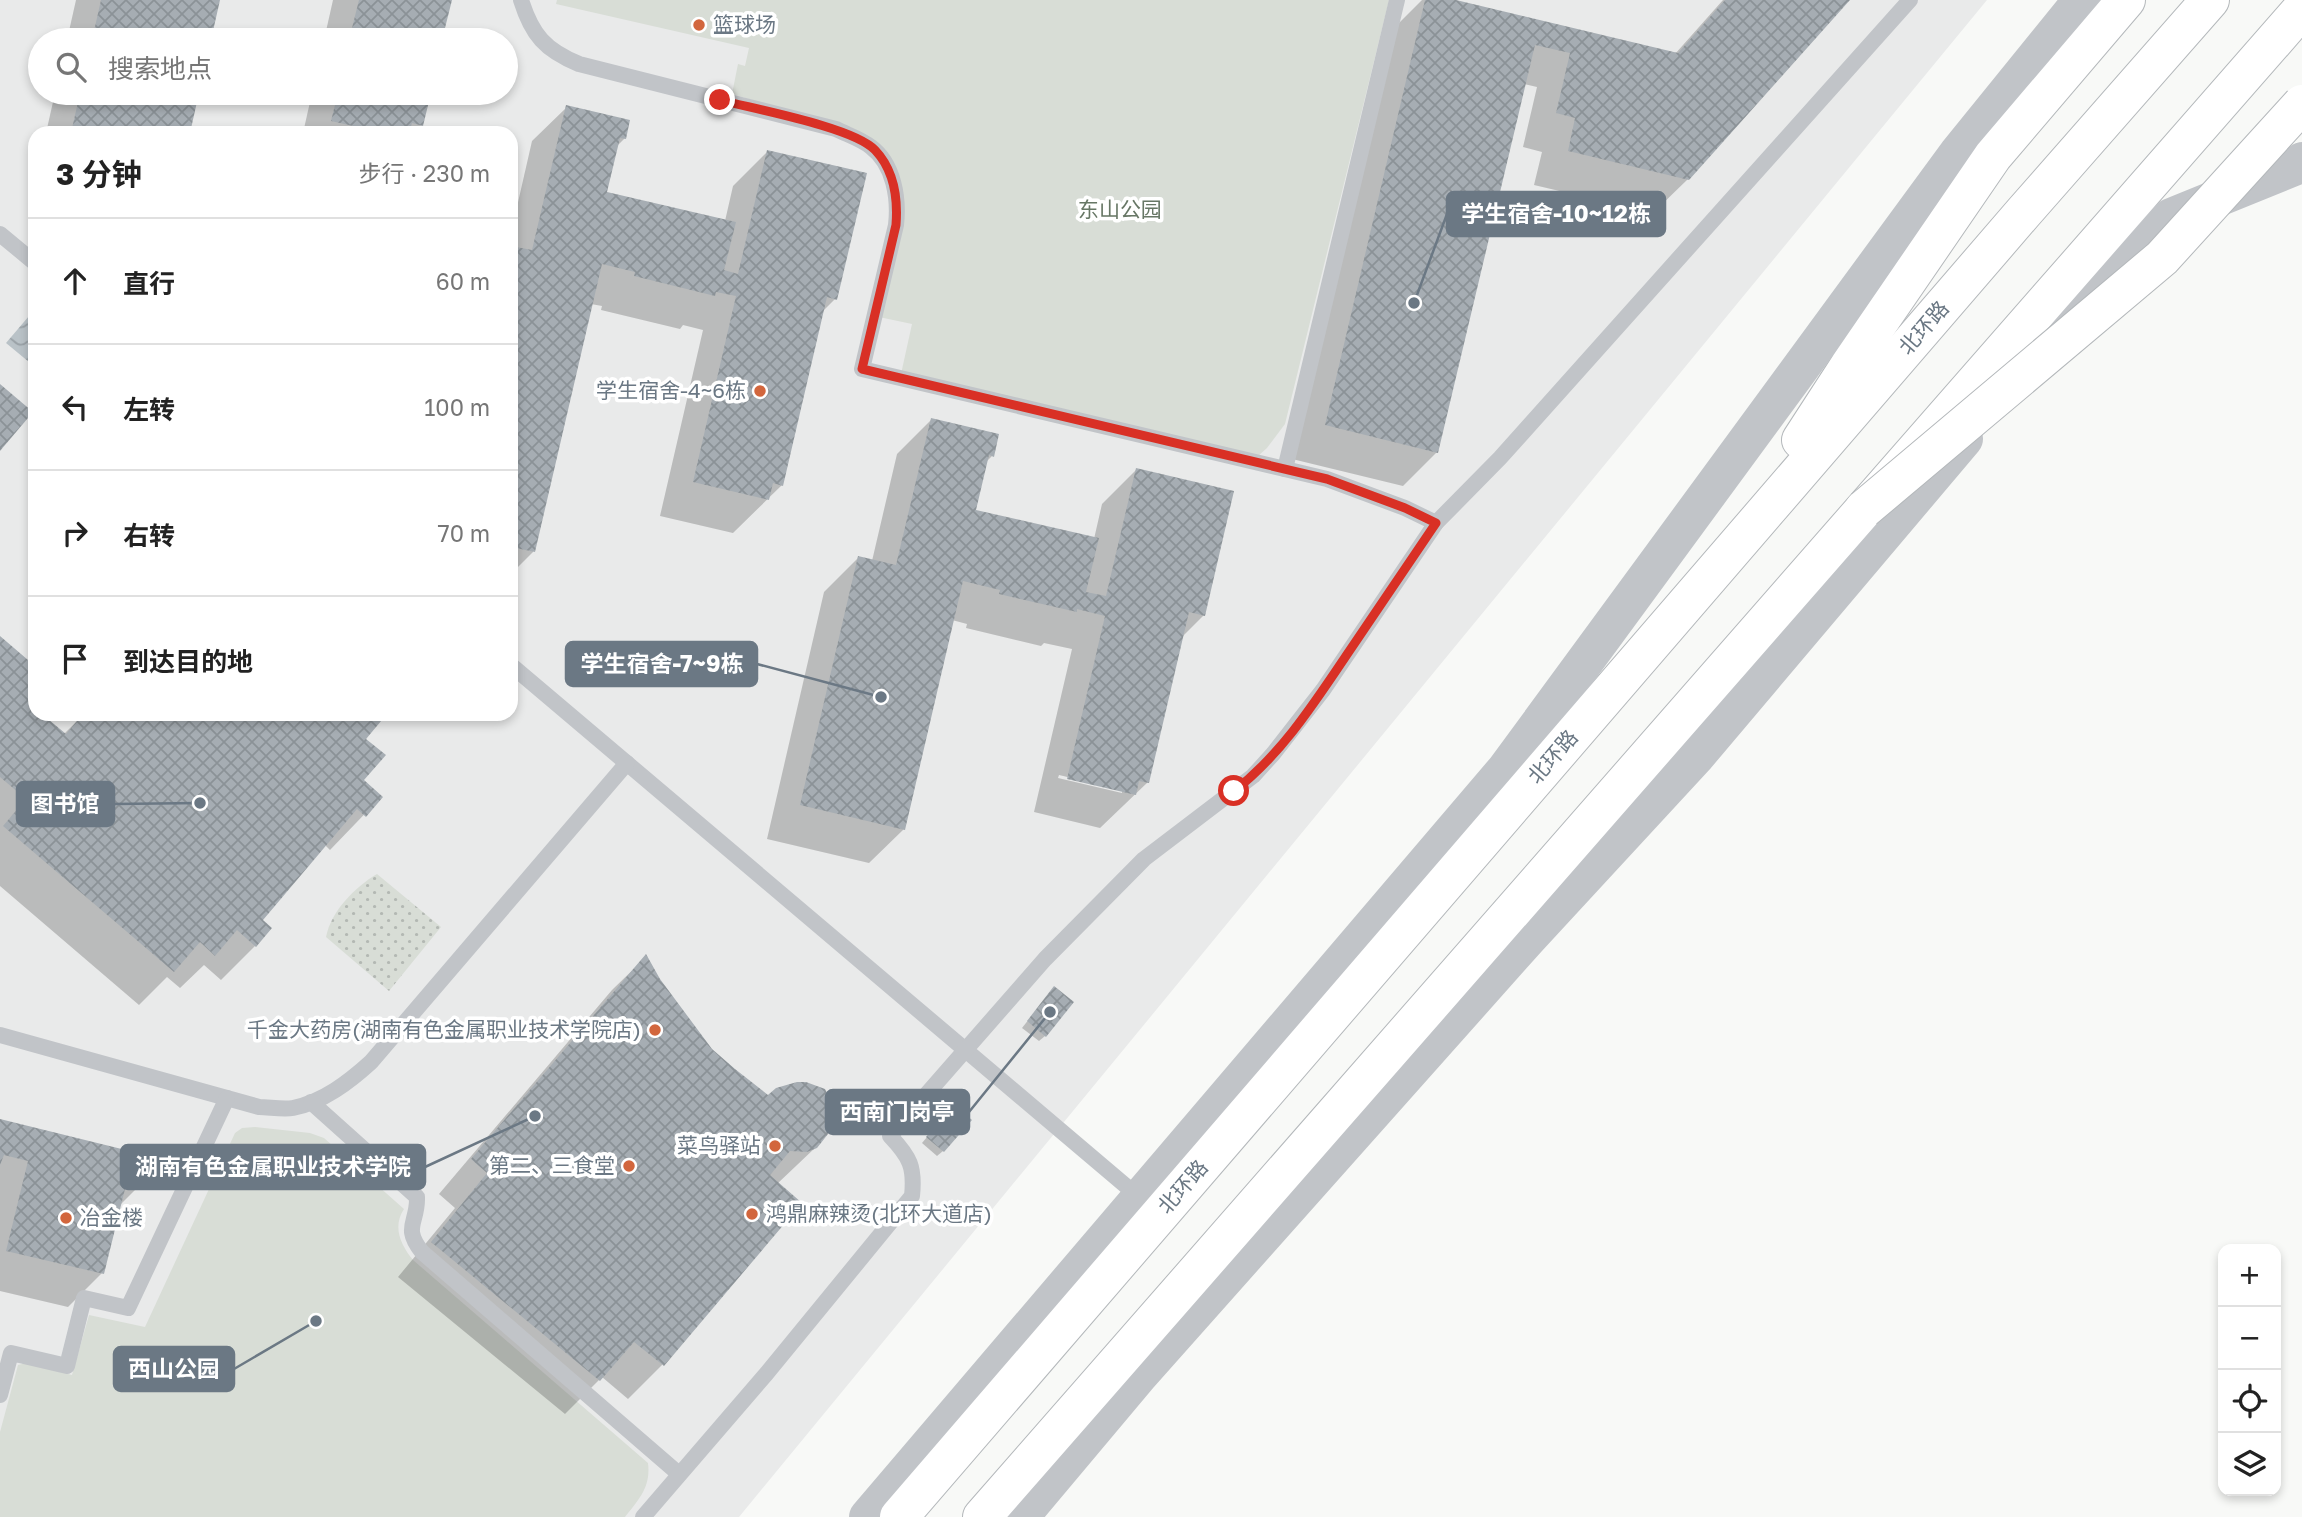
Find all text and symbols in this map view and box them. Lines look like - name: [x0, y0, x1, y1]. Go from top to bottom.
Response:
- place label: 篮球场: [713, 11, 776, 37]
- marker: 篮球场: [691, 17, 707, 33]
- search box: [28, 28, 518, 105]
- icon: search: [52, 48, 90, 86]
- text: 搜索地点: [108, 53, 212, 84]
- route end: [704, 84, 735, 115]
- text: 3 分钟: [56, 156, 142, 192]
- text: 步行 · 230 m: [358, 159, 490, 187]
- callout: 学生宿舍-10~12栋: [1447, 192, 1665, 236]
- park label: 东山公园: [1078, 196, 1162, 222]
- text: 学生宿舍-10~12栋: [1461, 199, 1651, 227]
- icon: ahead: [56, 262, 94, 300]
- text: 60 m: [436, 267, 490, 295]
- text: 直行: [123, 268, 175, 299]
- street label: 北环路: [1893, 295, 1954, 360]
- place label: 学生宿舍-4~6栋: [596, 377, 746, 403]
- marker: 学生宿舍-4~6栋: [752, 383, 768, 399]
- icon: left: [56, 388, 94, 426]
- text: 100 m: [424, 393, 490, 421]
- text: 左转: [123, 394, 175, 425]
- icon: right: [56, 514, 94, 552]
- text: 70 m: [437, 519, 490, 547]
- text: 右转: [123, 520, 175, 551]
- icon: arrive: [56, 640, 94, 678]
- callout: 学生宿舍-7~9栋: [566, 642, 757, 686]
- text: 到达目的地: [123, 646, 253, 677]
- text: 学生宿舍-7~9栋: [580, 649, 744, 677]
- street label: 北环路: [1522, 724, 1583, 789]
- route start: [1218, 775, 1249, 806]
- callout: 图书馆: [17, 782, 114, 826]
- text: 图书馆: [31, 789, 100, 817]
- place label: 千金大药房(湖南有色金属职业技术学院店): [247, 1016, 641, 1042]
- marker: 千金大药房(湖南有色金属职业技术学院店): [647, 1022, 663, 1038]
- callout: 西南门岗亭: [826, 1090, 969, 1134]
- text: 西南门岗亭: [840, 1097, 955, 1125]
- place label: 菜鸟驿站: [677, 1132, 761, 1158]
- marker: 菜鸟驿站: [767, 1138, 783, 1154]
- callout: 湖南有色金属职业技术学院: [121, 1145, 425, 1189]
- text: 湖南有色金属职业技术学院: [135, 1152, 411, 1180]
- place label: 第二、三食堂: [489, 1152, 615, 1178]
- street label: 北环路: [1152, 1154, 1213, 1219]
- marker: 第二、三食堂: [621, 1158, 637, 1174]
- place label: 鸿鼎麻辣烫(北环大道店): [766, 1200, 992, 1226]
- place label: 冶金楼: [80, 1204, 143, 1230]
- marker: 鸿鼎麻辣烫(北环大道店): [744, 1206, 760, 1222]
- marker: 冶金楼: [58, 1210, 74, 1226]
- map controls: [2218, 1244, 2281, 1496]
- button: +: [2218, 1244, 2281, 1307]
- button: −: [2218, 1307, 2281, 1370]
- callout: 西山公园: [114, 1347, 234, 1391]
- text: 西山公园: [128, 1354, 220, 1382]
- button: locate: [2218, 1370, 2281, 1433]
- button: layers: [2218, 1433, 2281, 1496]

